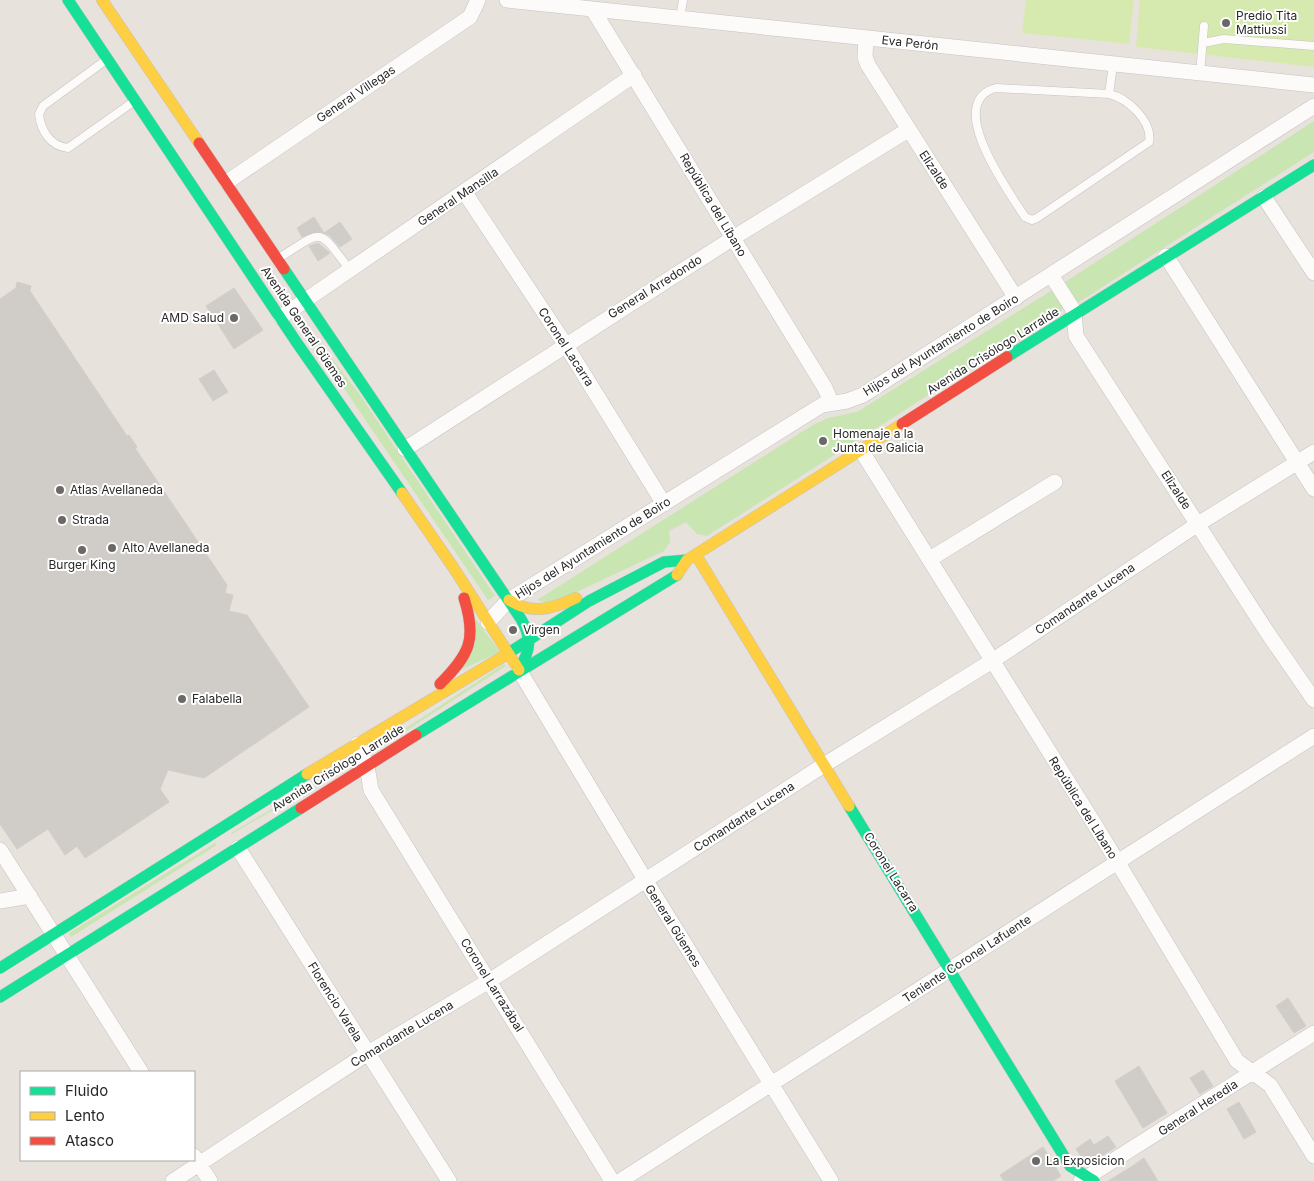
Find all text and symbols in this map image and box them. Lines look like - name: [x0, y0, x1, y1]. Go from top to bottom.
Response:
- place label: Predio Tita Mattiussi: [1236, 8, 1297, 37]
- marker: Predio Tita Mattiussi: [1220, 17, 1232, 29]
- street label: Eva Perón: [881, 32, 939, 53]
- street label: General Villegas: [313, 62, 398, 126]
- street label: Elizalde: [916, 147, 953, 192]
- street label: República del Líbano: [677, 150, 750, 259]
- street label: General Mansilla: [415, 164, 501, 229]
- street label: General Arredondo: [605, 252, 705, 322]
- street label: Avenida General Güemes: [258, 263, 351, 390]
- street label: Hijos del Ayuntamiento de Boiro: [860, 290, 1021, 399]
- street label: Coronel Lacarra: [535, 304, 598, 389]
- street label: Avenida Crisólogo Larralde: [924, 304, 1062, 398]
- place label: AMD Salud: [161, 310, 224, 325]
- marker: AMD Salud: [228, 312, 240, 324]
- place label: Homenaje a la Junta de Galicia: [833, 426, 924, 455]
- marker: Homenaje a la Junta de Galicia: [817, 435, 829, 447]
- street label: Elizalde: [1158, 467, 1195, 512]
- place label: Atlas Avellaneda: [70, 482, 163, 497]
- marker: Atlas Avellaneda: [54, 484, 66, 496]
- street label: Hijos del Ayuntamiento de Boiro: [512, 493, 673, 602]
- place label: Strada: [72, 512, 109, 527]
- marker: Strada: [56, 514, 68, 526]
- place label: Alto Avellaneda: [122, 540, 209, 555]
- marker: Alto Avellaneda: [106, 542, 118, 554]
- marker: Burger King: [76, 544, 88, 556]
- place label: Burger King: [48, 557, 116, 572]
- street label: Comandante Lucena: [1032, 560, 1138, 638]
- place label: Virgen: [523, 622, 560, 637]
- marker: Virgen: [507, 624, 519, 636]
- place label: Falabella: [192, 691, 242, 706]
- marker: Falabella: [176, 693, 188, 705]
- street label: Avenida Crisólogo Larralde: [269, 721, 407, 815]
- street label: República del Líbano: [1046, 754, 1121, 862]
- street label: Comandante Lucena: [690, 778, 797, 855]
- street label: Coronel Lacarra: [861, 829, 922, 914]
- street label: General Güemes: [642, 882, 705, 970]
- street label: Teniente Coronel Lafuente: [900, 911, 1034, 1006]
- street label: Coronel Larrazábal: [457, 935, 527, 1034]
- street label: Florencio Varela: [305, 959, 366, 1044]
- street label: Comandante Lucena: [348, 997, 456, 1070]
- legend: [20, 1071, 195, 1161]
- street label: General Heredia: [1155, 1076, 1240, 1139]
- text: Fluido: [65, 1081, 108, 1100]
- text: Lento: [65, 1106, 105, 1125]
- text: Atasco: [65, 1131, 114, 1150]
- place label: La Exposicion: [1046, 1153, 1125, 1168]
- marker: La Exposicion: [1030, 1155, 1042, 1167]

